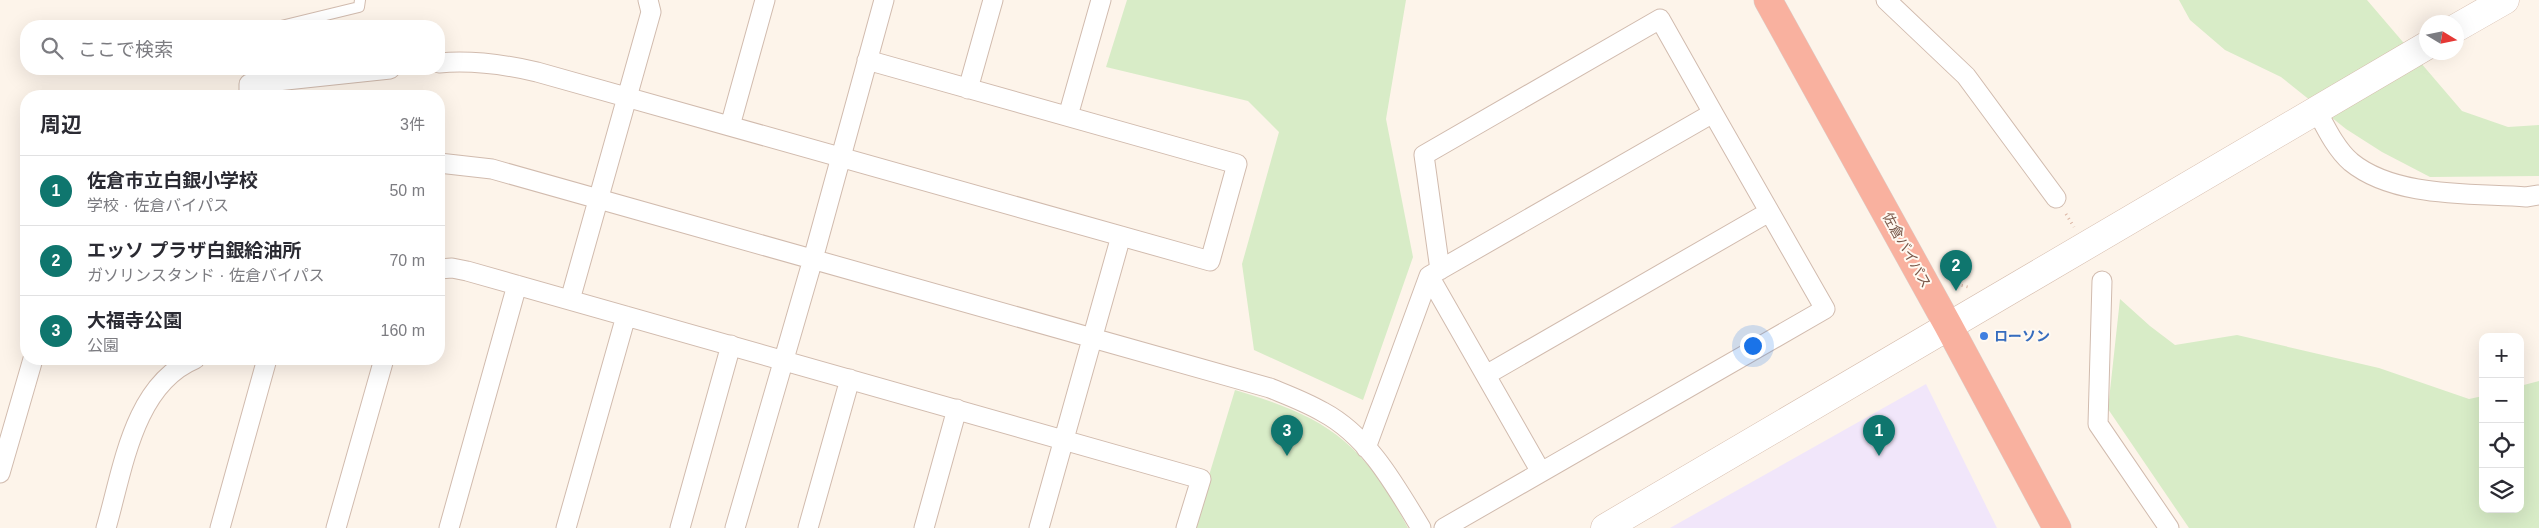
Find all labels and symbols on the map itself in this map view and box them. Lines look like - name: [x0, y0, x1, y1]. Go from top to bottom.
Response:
- north arrow: [2419, 15, 2464, 60]
- street label: 佐倉バイパス: [1880, 210, 1934, 290]
- pin: 2: [1940, 250, 1972, 291]
- place label: ローソン: [1994, 328, 2050, 344]
- marker: ローソン: [1978, 330, 1990, 342]
- your location: [1740, 333, 1766, 359]
- pin: 3: [1271, 415, 1303, 456]
- pin: 1: [1863, 415, 1895, 456]

